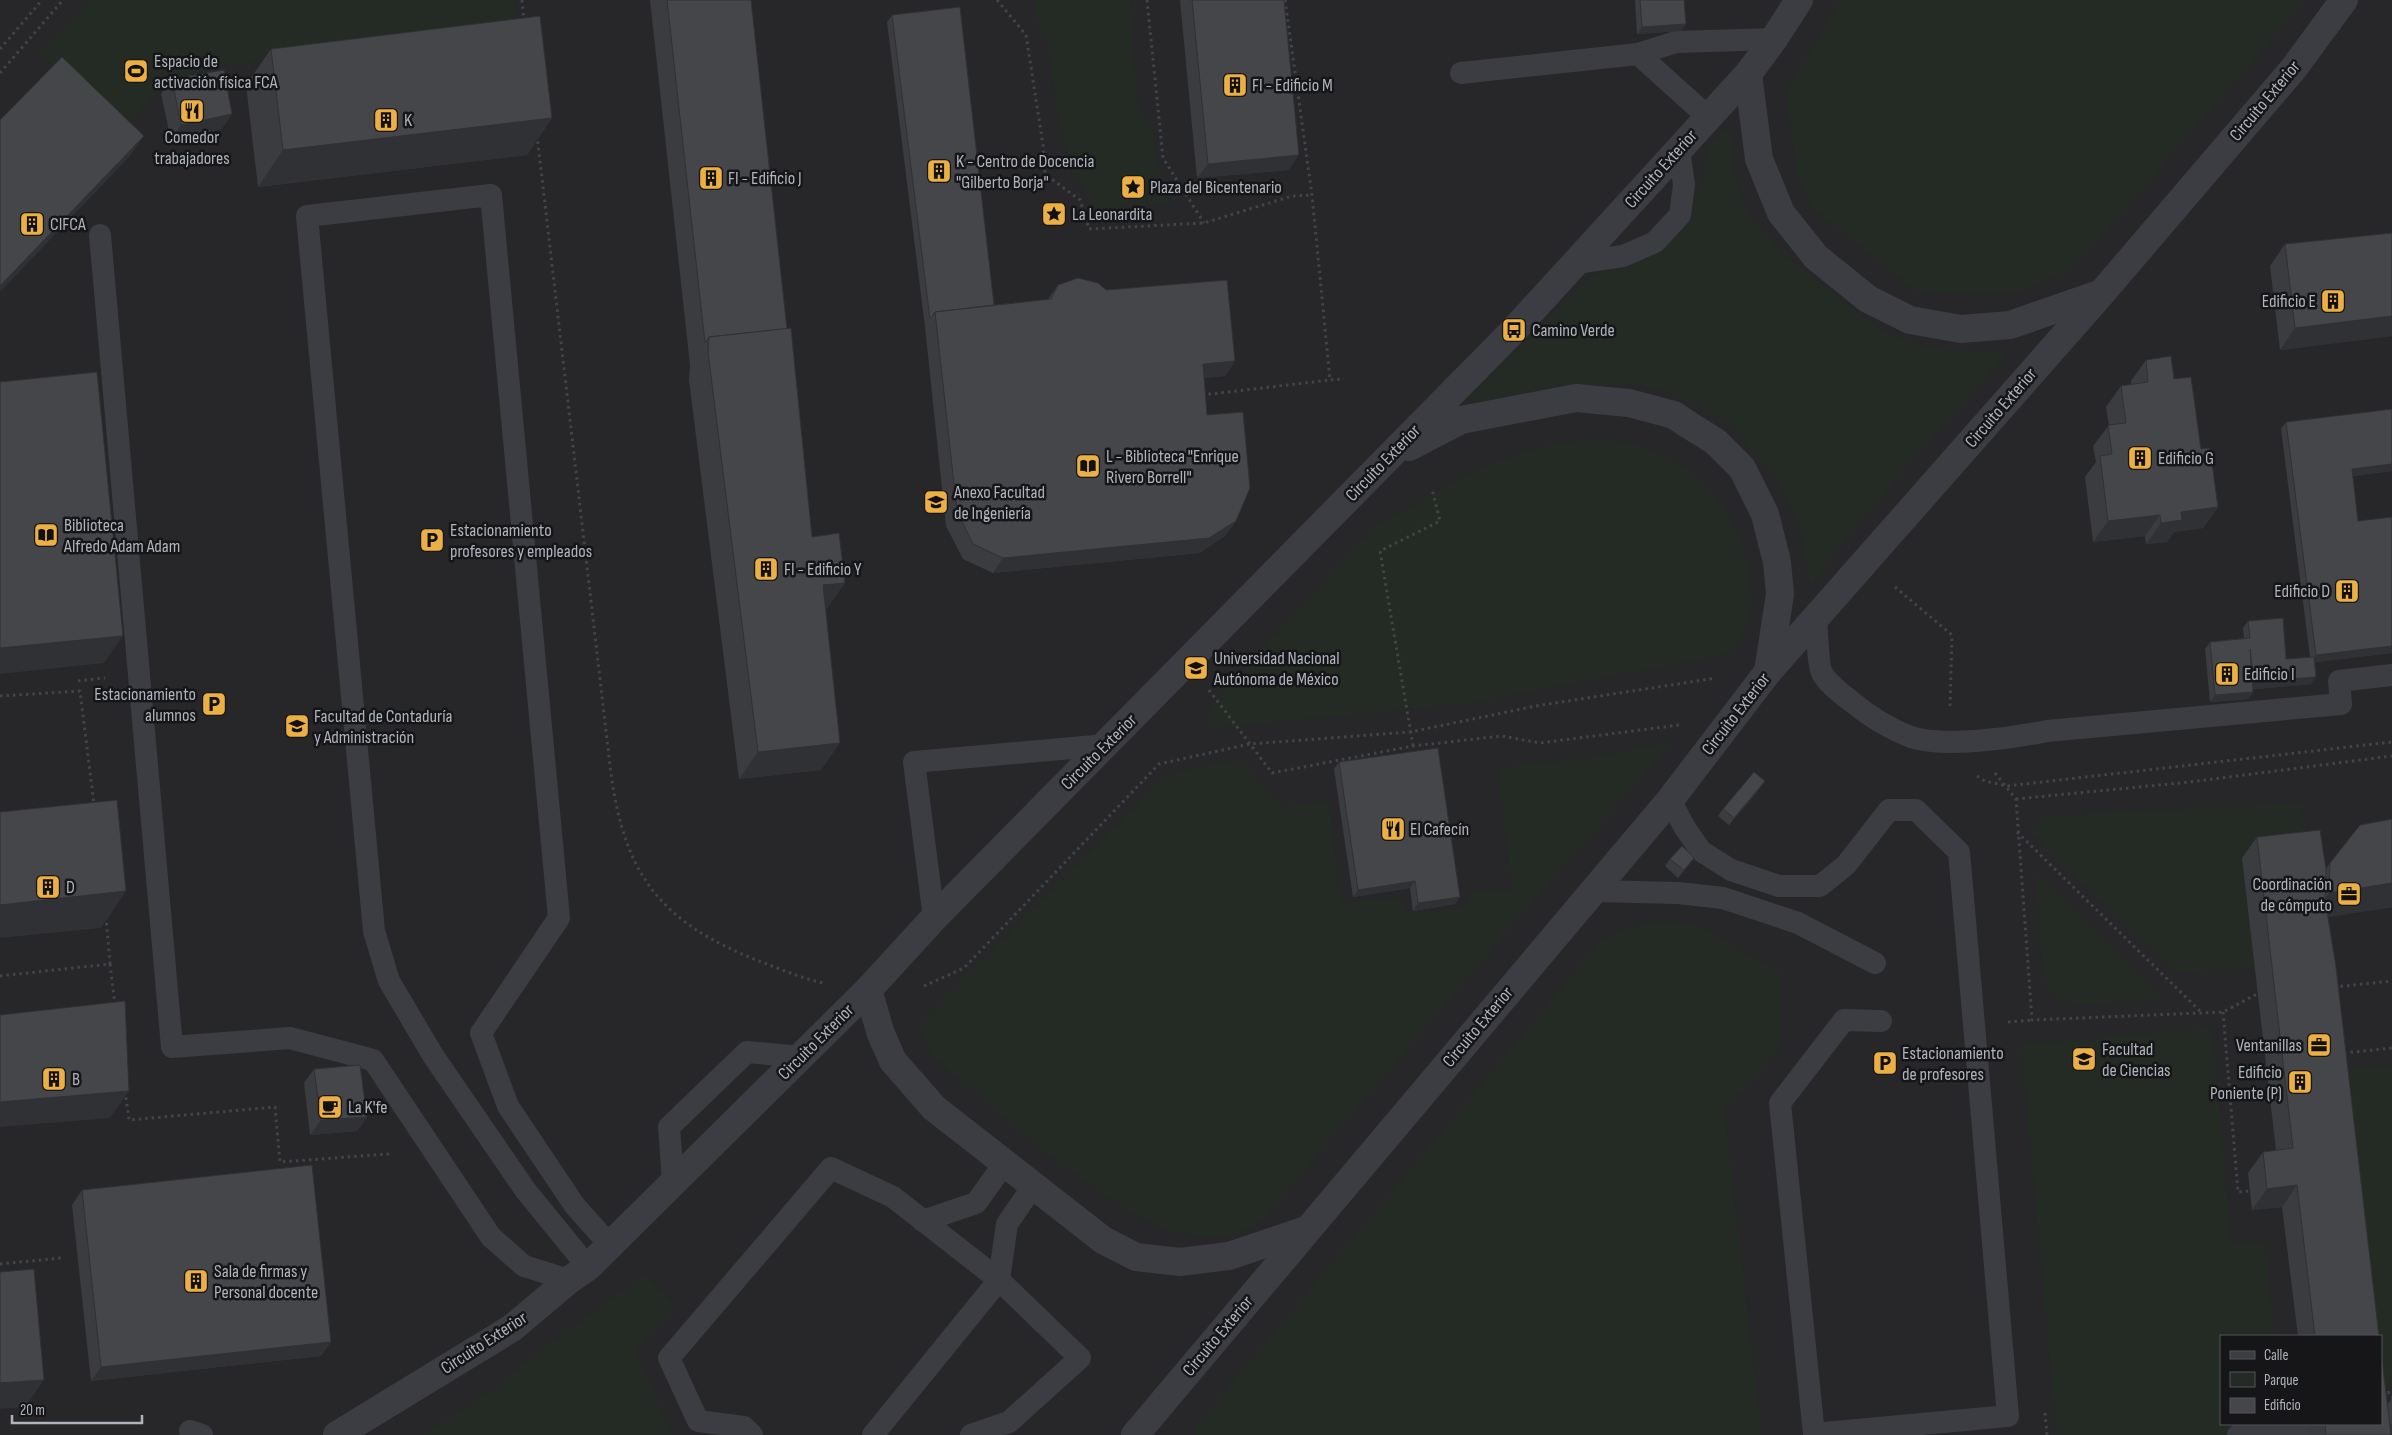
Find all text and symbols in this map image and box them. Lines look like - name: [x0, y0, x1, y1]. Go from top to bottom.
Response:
- place label: Espacio de activación física FCA: [154, 51, 278, 93]
- street label: Circuito Exterior: [2225, 57, 2305, 145]
- sports icon: Espacio de activación física FCA: [123, 58, 149, 84]
- building icon: FI - Edificio M: [1222, 72, 1248, 98]
- place label: FI - Edificio M: [1252, 75, 1333, 96]
- restaurant icon: Comedor trabajadores: [179, 98, 205, 124]
- building icon: K: [373, 107, 399, 133]
- place label: K: [404, 110, 413, 131]
- street label: Circuito Exterior: [1620, 125, 1702, 213]
- place label: Comedor trabajadores: [154, 127, 230, 169]
- place label: K - Centro de Docencia "Gilberto Borja": [956, 151, 1094, 193]
- building icon: K - Centro de Docencia "Gilberto Borja": [926, 158, 952, 184]
- building icon: FI - Edificio J: [698, 165, 724, 191]
- place label: FI - Edificio J: [728, 168, 802, 189]
- place icon: Plaza del Bicentenario: [1120, 174, 1146, 200]
- place label: Plaza del Bicentenario: [1150, 177, 1282, 198]
- place icon: La Leonardita: [1041, 201, 1067, 227]
- place label: La Leonardita: [1072, 204, 1152, 225]
- building icon: CIFCA: [19, 211, 45, 237]
- place label: CIFCA: [50, 214, 86, 235]
- building icon: Edificio E: [2320, 288, 2346, 314]
- place label: Edificio E: [2262, 291, 2316, 312]
- bus stop icon: Camino Verde: [1501, 317, 1527, 343]
- place label: Camino Verde: [1532, 320, 1615, 341]
- street label: Circuito Exterior: [1961, 364, 2041, 452]
- street label: Circuito Exterior: [1341, 420, 1425, 506]
- building icon: Edificio G: [2127, 445, 2153, 471]
- place label: L - Biblioteca "Enrique Rivero Borrell": [1106, 446, 1239, 488]
- place label: Edificio G: [2158, 448, 2214, 469]
- library icon: L - Biblioteca "Enrique Rivero Borrell": [1075, 453, 1101, 479]
- place label: Anexo Facultad de Ingeniería: [953, 482, 1045, 524]
- school or university icon: Anexo Facultad de Ingeniería: [923, 489, 949, 515]
- place label: Biblioteca Alfredo Adam Adam: [63, 515, 180, 557]
- place label: Estacionamiento profesores y empleados: [450, 520, 592, 562]
- library icon: Biblioteca Alfredo Adam Adam: [33, 522, 59, 548]
- parking icon: Estacionamiento profesores y empleados: [419, 527, 445, 553]
- building icon: FI - Edificio Y: [753, 556, 779, 582]
- place label: FI - Edificio Y: [784, 559, 862, 580]
- building icon: Edificio D: [2334, 578, 2360, 604]
- place label: Edificio D: [2274, 581, 2330, 602]
- place label: Universidad Nacional Autónoma de México: [1213, 648, 1340, 690]
- school or university icon: Universidad Nacional Autónoma de México: [1183, 655, 1209, 681]
- building icon: Edificio I: [2214, 661, 2240, 687]
- place label: Edificio I: [2244, 664, 2295, 685]
- street label: Circuito Exterior: [1697, 669, 1775, 759]
- place label: Estacionamiento alumnos: [94, 684, 196, 726]
- parking icon: Estacionamiento alumnos: [201, 691, 227, 717]
- place label: Facultad de Contaduría y Administración: [314, 706, 453, 748]
- street label: Circuito Exterior: [1057, 710, 1141, 794]
- school or university icon: Facultad de Contaduría y Administración: [284, 713, 310, 739]
- restaurant icon: El Cafecín: [1380, 816, 1406, 842]
- place label: El Cafecín: [1410, 819, 1469, 840]
- building icon: D: [35, 874, 61, 900]
- place label: Coordinación de cómputo: [2252, 874, 2332, 916]
- place label: D: [66, 877, 75, 898]
- office icon: Coordinación de cómputo: [2336, 881, 2362, 907]
- street label: Circuito Exterior: [1438, 983, 1518, 1071]
- street label: Circuito Exterior: [774, 1000, 858, 1084]
- office icon: Ventanillas: [2306, 1032, 2332, 1058]
- place label: Ventanillas: [2236, 1035, 2302, 1056]
- place label: Facultad de Ciencias: [2102, 1039, 2171, 1081]
- place label: Estacionamiento de profesores: [1902, 1043, 2004, 1085]
- school or university icon: Facultad de Ciencias: [2071, 1046, 2097, 1072]
- parking icon: Estacionamiento de profesores: [1872, 1050, 1898, 1076]
- place label: Edificio Poniente (P): [2210, 1062, 2282, 1104]
- building icon: B: [41, 1066, 67, 1092]
- place label: B: [72, 1069, 80, 1090]
- building icon: Edificio Poniente (P): [2287, 1069, 2313, 1095]
- cafe icon: La K'fe: [317, 1094, 343, 1120]
- place label: La K'fe: [348, 1097, 388, 1118]
- place label: Sala de firmas y Personal docente: [214, 1261, 318, 1303]
- building icon: Sala de firmas y Personal docente: [183, 1268, 209, 1294]
- street label: Circuito Exterior: [1178, 1292, 1258, 1380]
- street label: Circuito Exterior: [437, 1307, 531, 1379]
- legend: [2220, 1335, 2382, 1425]
- text: Calle: [2264, 1346, 2288, 1365]
- text: Parque: [2264, 1371, 2299, 1390]
- scale bar: [12, 1392, 142, 1424]
- text: Edificio: [2264, 1396, 2301, 1415]
- text: 20 m: [20, 1401, 45, 1420]

